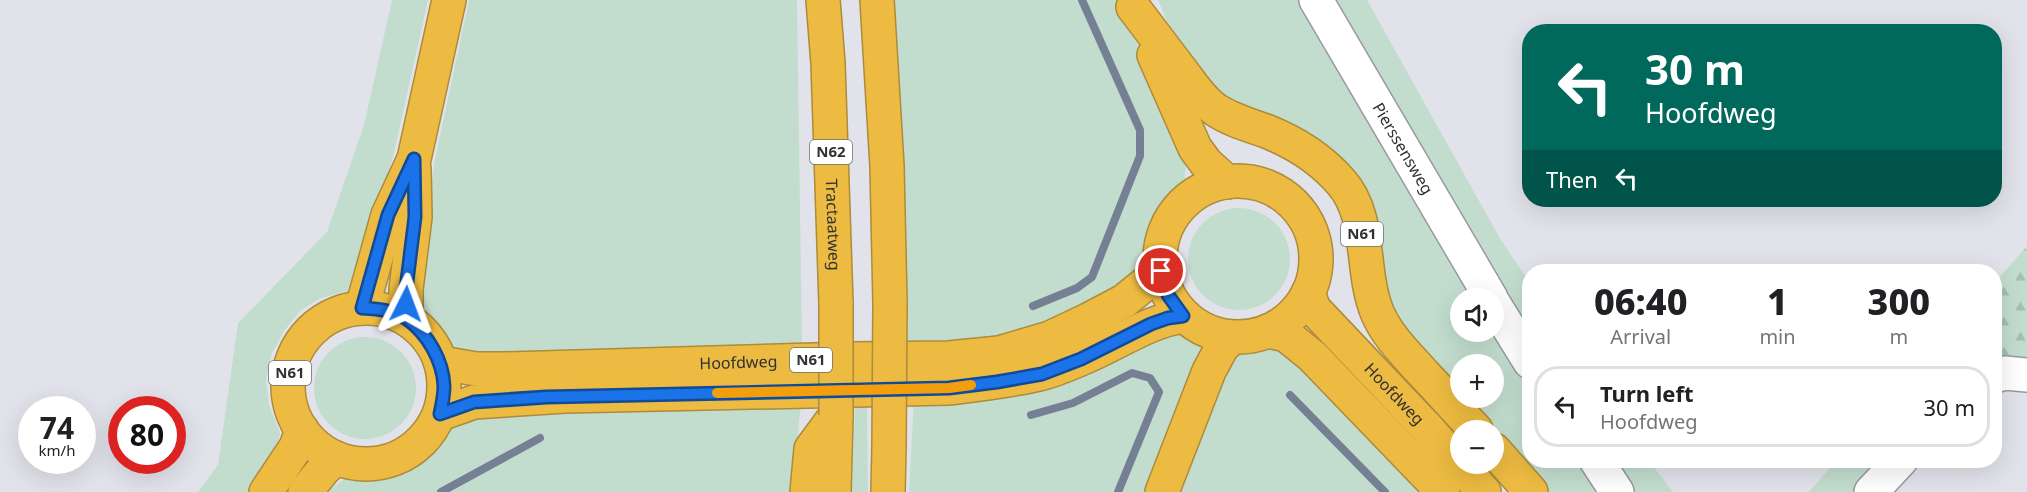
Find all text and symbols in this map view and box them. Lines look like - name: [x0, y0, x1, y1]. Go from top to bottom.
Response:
- text: 30 m: [1645, 40, 1745, 97]
- icon: left: [1546, 48, 1624, 126]
- text: Hoofdweg: [1645, 94, 1777, 131]
- street label: Pierssensweg: [1368, 98, 1439, 198]
- road number: N62: [810, 140, 852, 164]
- icon: left: [1610, 162, 1643, 195]
- text: Then: [1546, 164, 1598, 194]
- street label: Tractaatweg: [821, 178, 846, 271]
- road number: N61: [1341, 222, 1383, 246]
- pin: [1135, 245, 1186, 296]
- icon: arrive: [1144, 254, 1177, 287]
- position arrow: [374, 272, 438, 336]
- text: 06:40: [1594, 277, 1687, 326]
- text: 1: [1767, 277, 1788, 326]
- text: 300: [1868, 277, 1930, 326]
- map controls: [1450, 288, 1504, 474]
- button: sound: [1450, 288, 1504, 342]
- text: Arrival: [1610, 323, 1671, 350]
- text: min: [1759, 323, 1796, 350]
- text: m: [1889, 323, 1908, 350]
- road number: N61: [790, 348, 832, 372]
- street label: Hoofdweg: [699, 350, 778, 374]
- button: +: [1450, 354, 1504, 408]
- street label: Hoofdweg: [1360, 358, 1429, 430]
- road number: N61: [269, 361, 311, 385]
- text: Turn left: [1600, 378, 1694, 408]
- icon: left: [1549, 390, 1582, 423]
- text: 30 m: [1924, 392, 1975, 422]
- speed limit sign: 80: [108, 396, 186, 474]
- text: 74: [40, 407, 74, 448]
- text: Hoofdweg: [1600, 408, 1698, 435]
- button: −: [1450, 420, 1504, 474]
- text: km/h: [39, 440, 75, 460]

